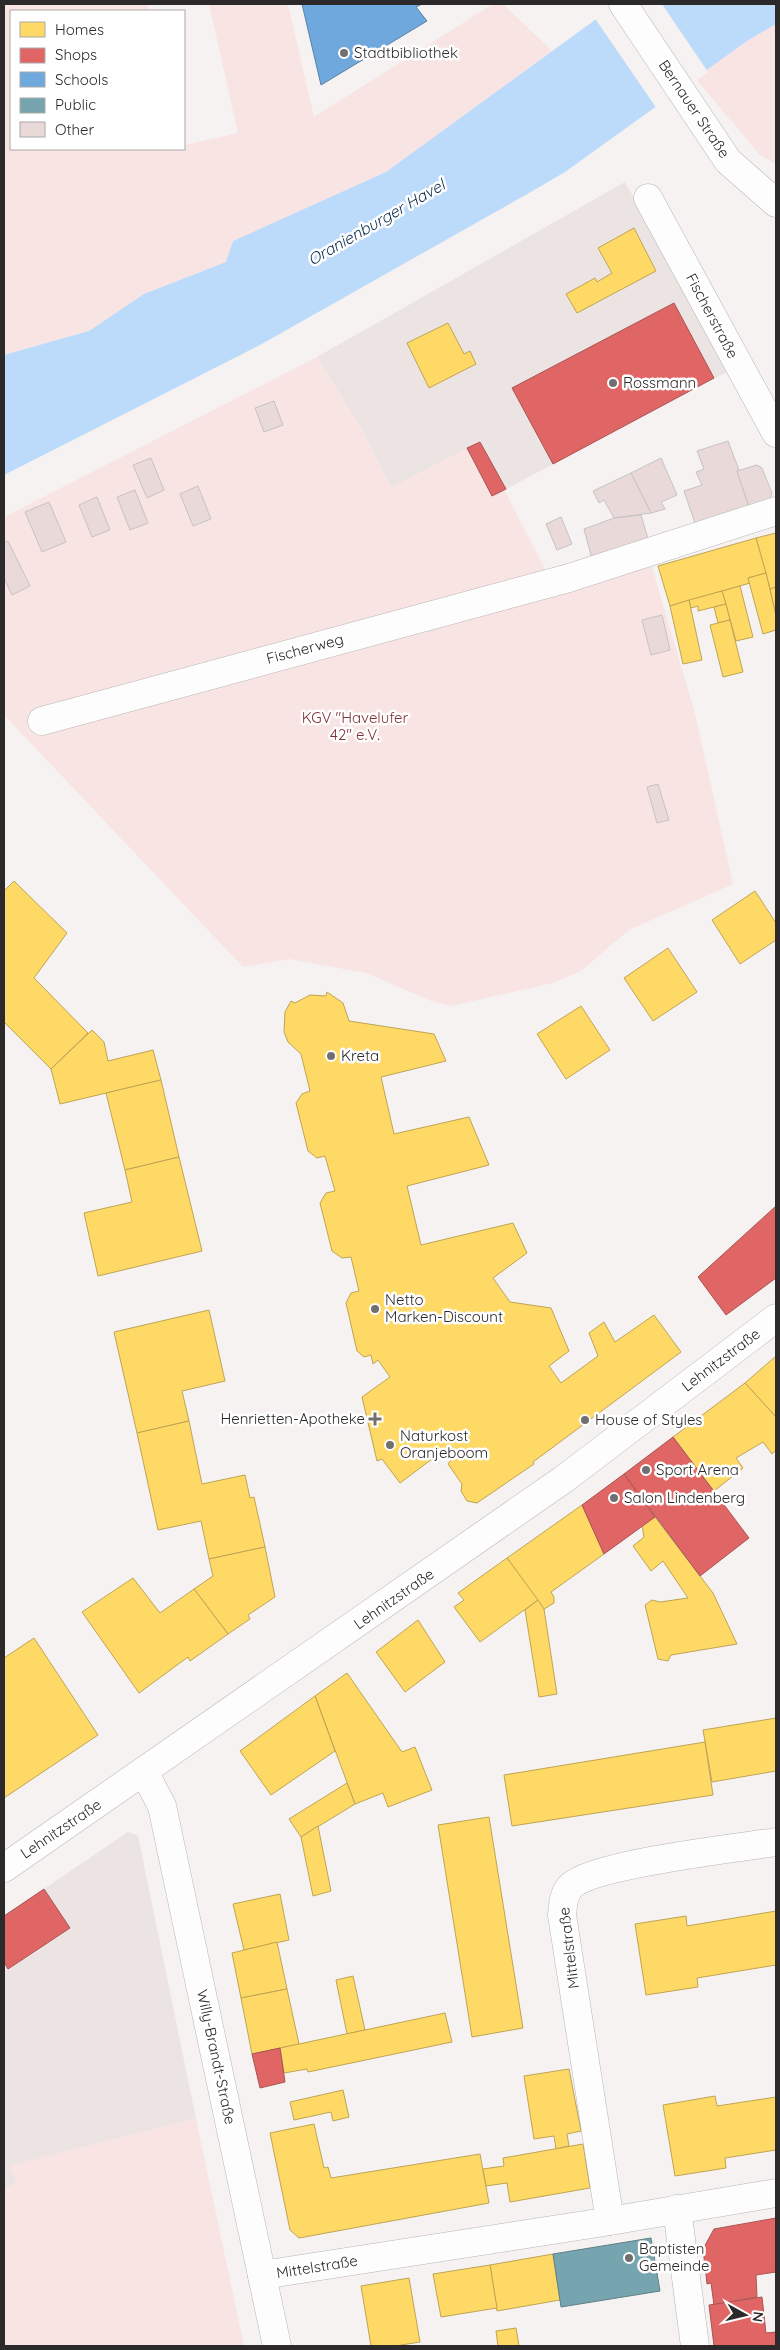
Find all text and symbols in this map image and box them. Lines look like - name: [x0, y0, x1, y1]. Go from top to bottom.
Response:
- legend: [10, 10, 185, 150]
- text: Homes: [55, 20, 104, 39]
- place label: Stadtbibliothek: [354, 43, 458, 62]
- text: Shops: [55, 45, 97, 64]
- marker: Stadtbibliothek: [338, 47, 350, 59]
- street label: Bernauer Straße: [655, 56, 734, 161]
- text: Schools: [55, 70, 108, 89]
- text: Public: [55, 95, 96, 114]
- text: Other: [55, 120, 95, 139]
- water label: Oranienburger Havel: [304, 173, 450, 269]
- street label: Fischerstraße: [682, 270, 743, 362]
- place label: Rossmann: [623, 373, 696, 392]
- marker: Rossmann: [607, 377, 619, 389]
- street label: Fischerweg: [264, 629, 346, 668]
- park label: KGV "Havelufer 42" e.V.: [302, 708, 409, 744]
- place label: Kreta: [341, 1046, 379, 1065]
- marker: Kreta: [325, 1050, 337, 1062]
- place label: Netto Marken-Discount: [385, 1290, 503, 1326]
- marker: Netto Marken-Discount: [369, 1303, 381, 1315]
- street label: Lehnitzstraße: [678, 1324, 764, 1395]
- place label: Henrietten-Apotheke: [220, 1409, 365, 1428]
- place label: House of Styles: [595, 1410, 702, 1429]
- marker: Henrietten-Apotheke: [369, 1413, 381, 1425]
- marker: House of Styles: [579, 1414, 591, 1426]
- place label: Naturkost Oranjeboom: [400, 1426, 488, 1462]
- marker: Naturkost Oranjeboom: [384, 1439, 396, 1451]
- place label: Sport Arena: [656, 1460, 739, 1479]
- marker: Sport Arena: [640, 1464, 652, 1476]
- place label: Salon Lindenberg: [624, 1488, 745, 1507]
- marker: Salon Lindenberg: [608, 1492, 620, 1504]
- street label: Lehnitzstraße: [350, 1564, 437, 1633]
- street label: Lehnitzstraße: [17, 1795, 105, 1863]
- street label: Mittelstraße: [554, 1906, 583, 1990]
- street label: Willy-Brandt-Straße: [193, 1988, 240, 2126]
- place label: Baptisten Gemeinde: [639, 2239, 710, 2275]
- street label: Mittelstraße: [275, 2251, 359, 2282]
- marker: Baptisten Gemeinde: [623, 2252, 635, 2264]
- north arrow: [720, 2290, 770, 2340]
- text: N: [748, 2310, 768, 2323]

